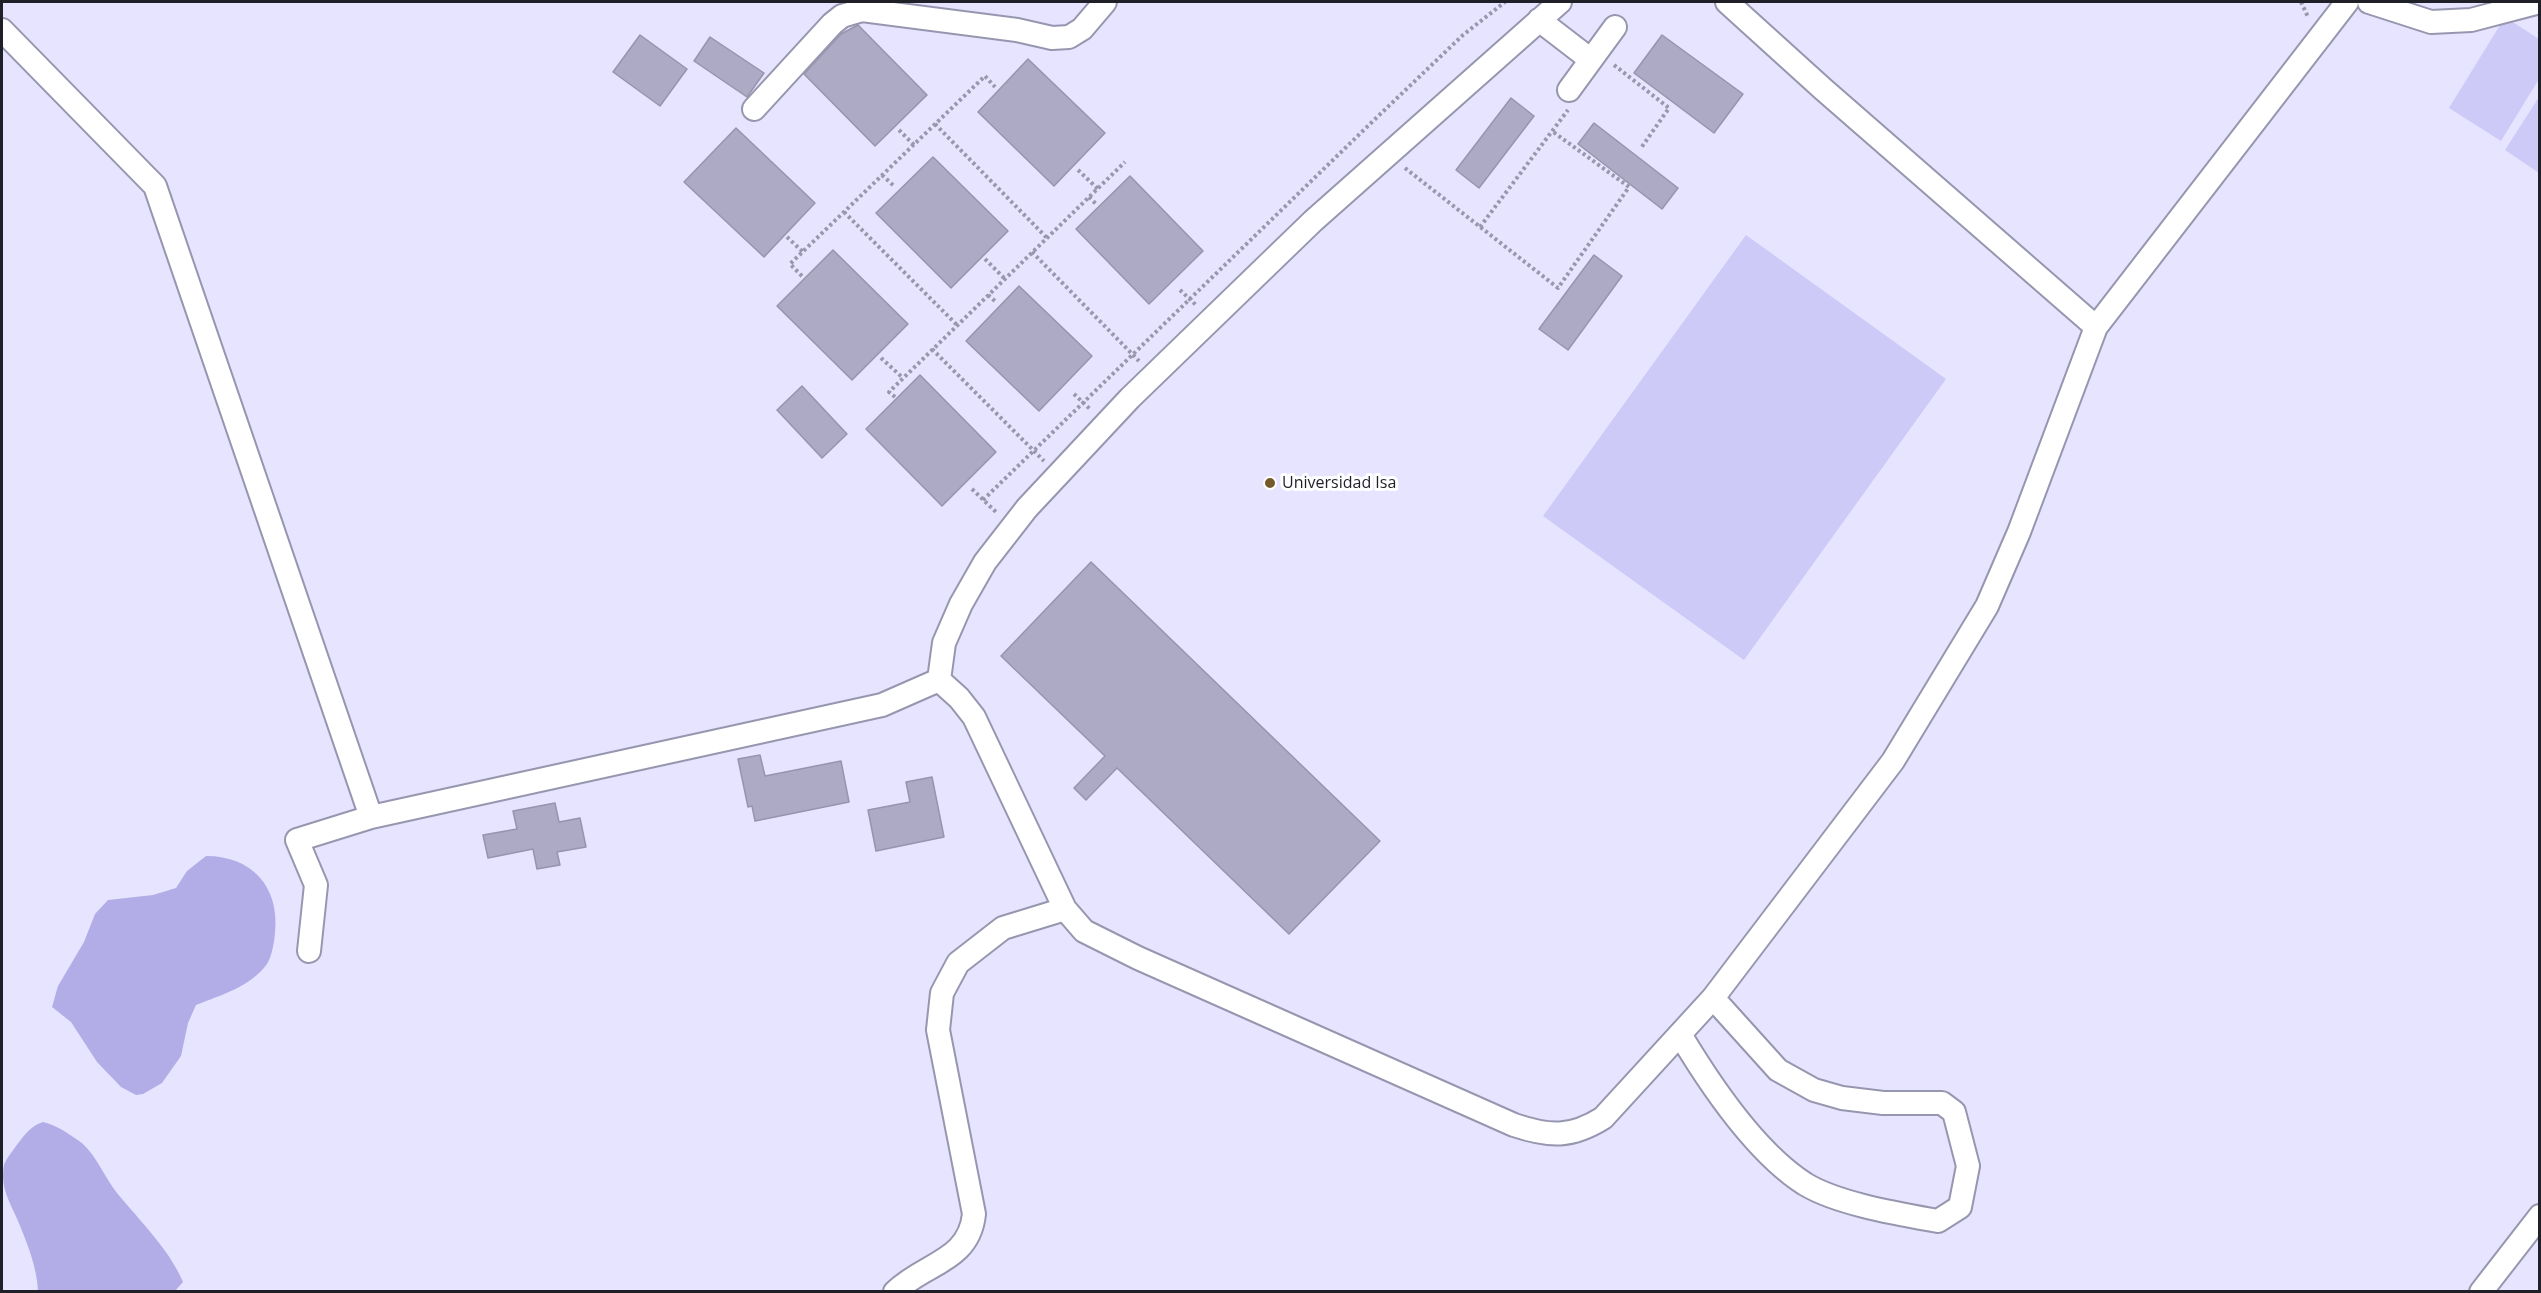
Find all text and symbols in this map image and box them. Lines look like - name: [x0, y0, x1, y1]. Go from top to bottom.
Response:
- place label: Universidad Isa: [1282, 473, 1396, 493]
- marker: Universidad Isa: [1263, 476, 1277, 490]

